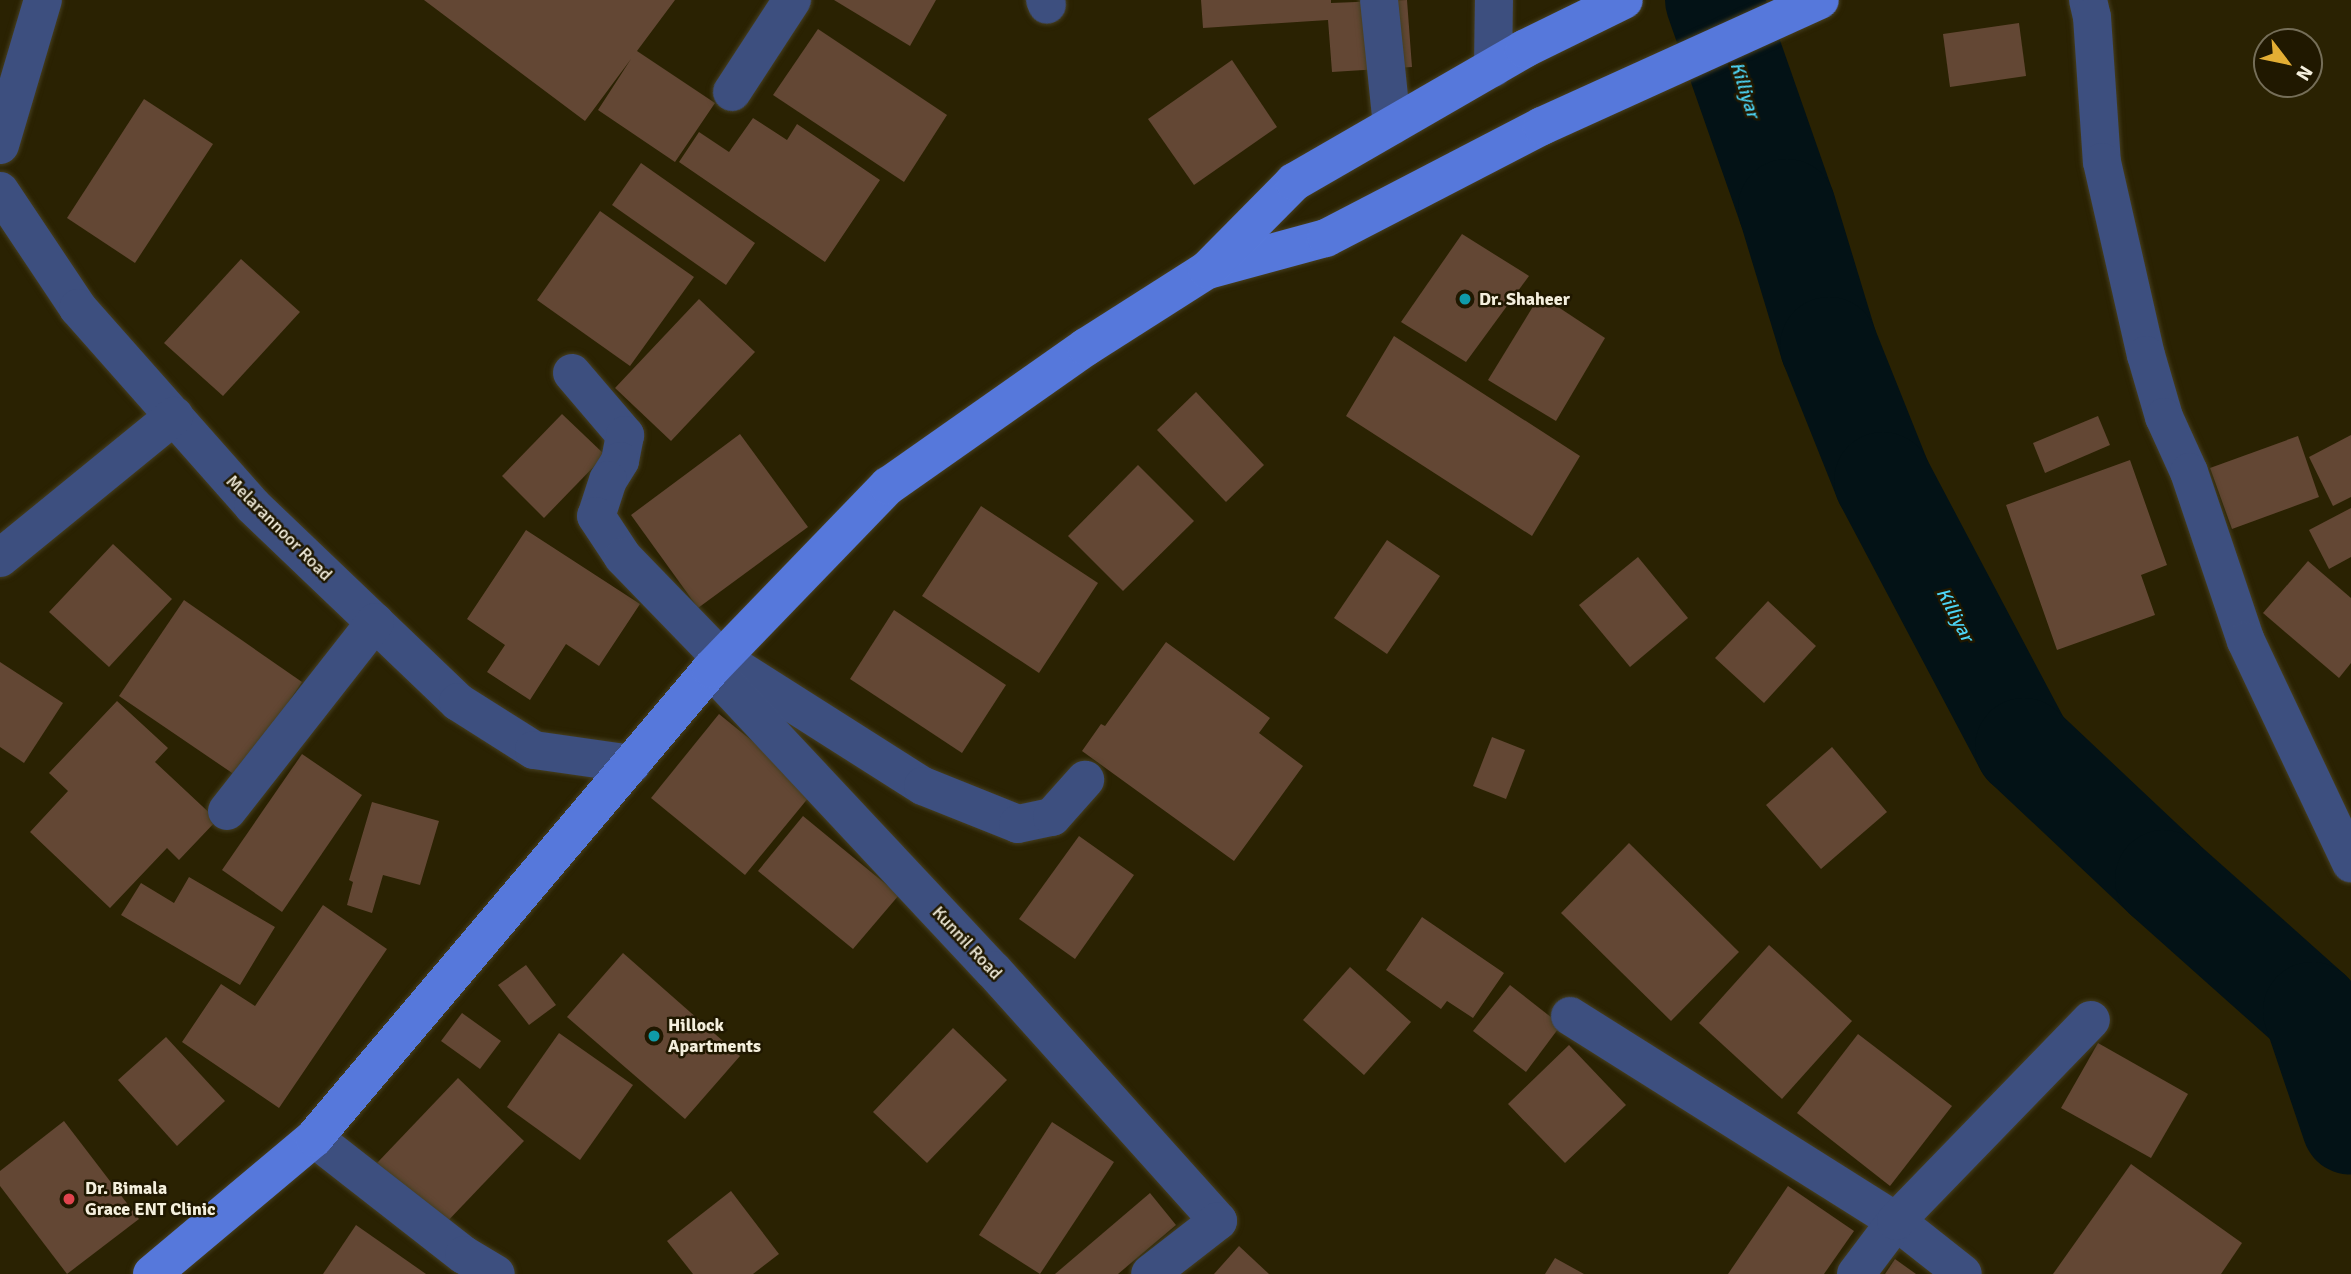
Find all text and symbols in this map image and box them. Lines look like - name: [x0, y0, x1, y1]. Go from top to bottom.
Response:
- north arrow: [2253, 28, 2323, 98]
- water label: Killiyar: [1724, 59, 1764, 121]
- text: N: [2290, 61, 2318, 85]
- place label: Dr. Shaheer: [1479, 288, 1570, 310]
- marker: Dr. Shaheer: [1457, 291, 1473, 307]
- street label: Melarannoor Road: [221, 470, 337, 586]
- water label: Killiyar: [1930, 584, 1978, 646]
- street label: Kunnil Road: [928, 902, 1006, 984]
- place label: Hillock Apartments: [668, 1015, 761, 1058]
- marker: Hillock Apartments: [646, 1028, 662, 1044]
- place label: Dr. Bimala Grace ENT Clinic: [85, 1178, 216, 1220]
- marker: Dr. Bimala Grace ENT Clinic: [59, 1189, 79, 1209]

